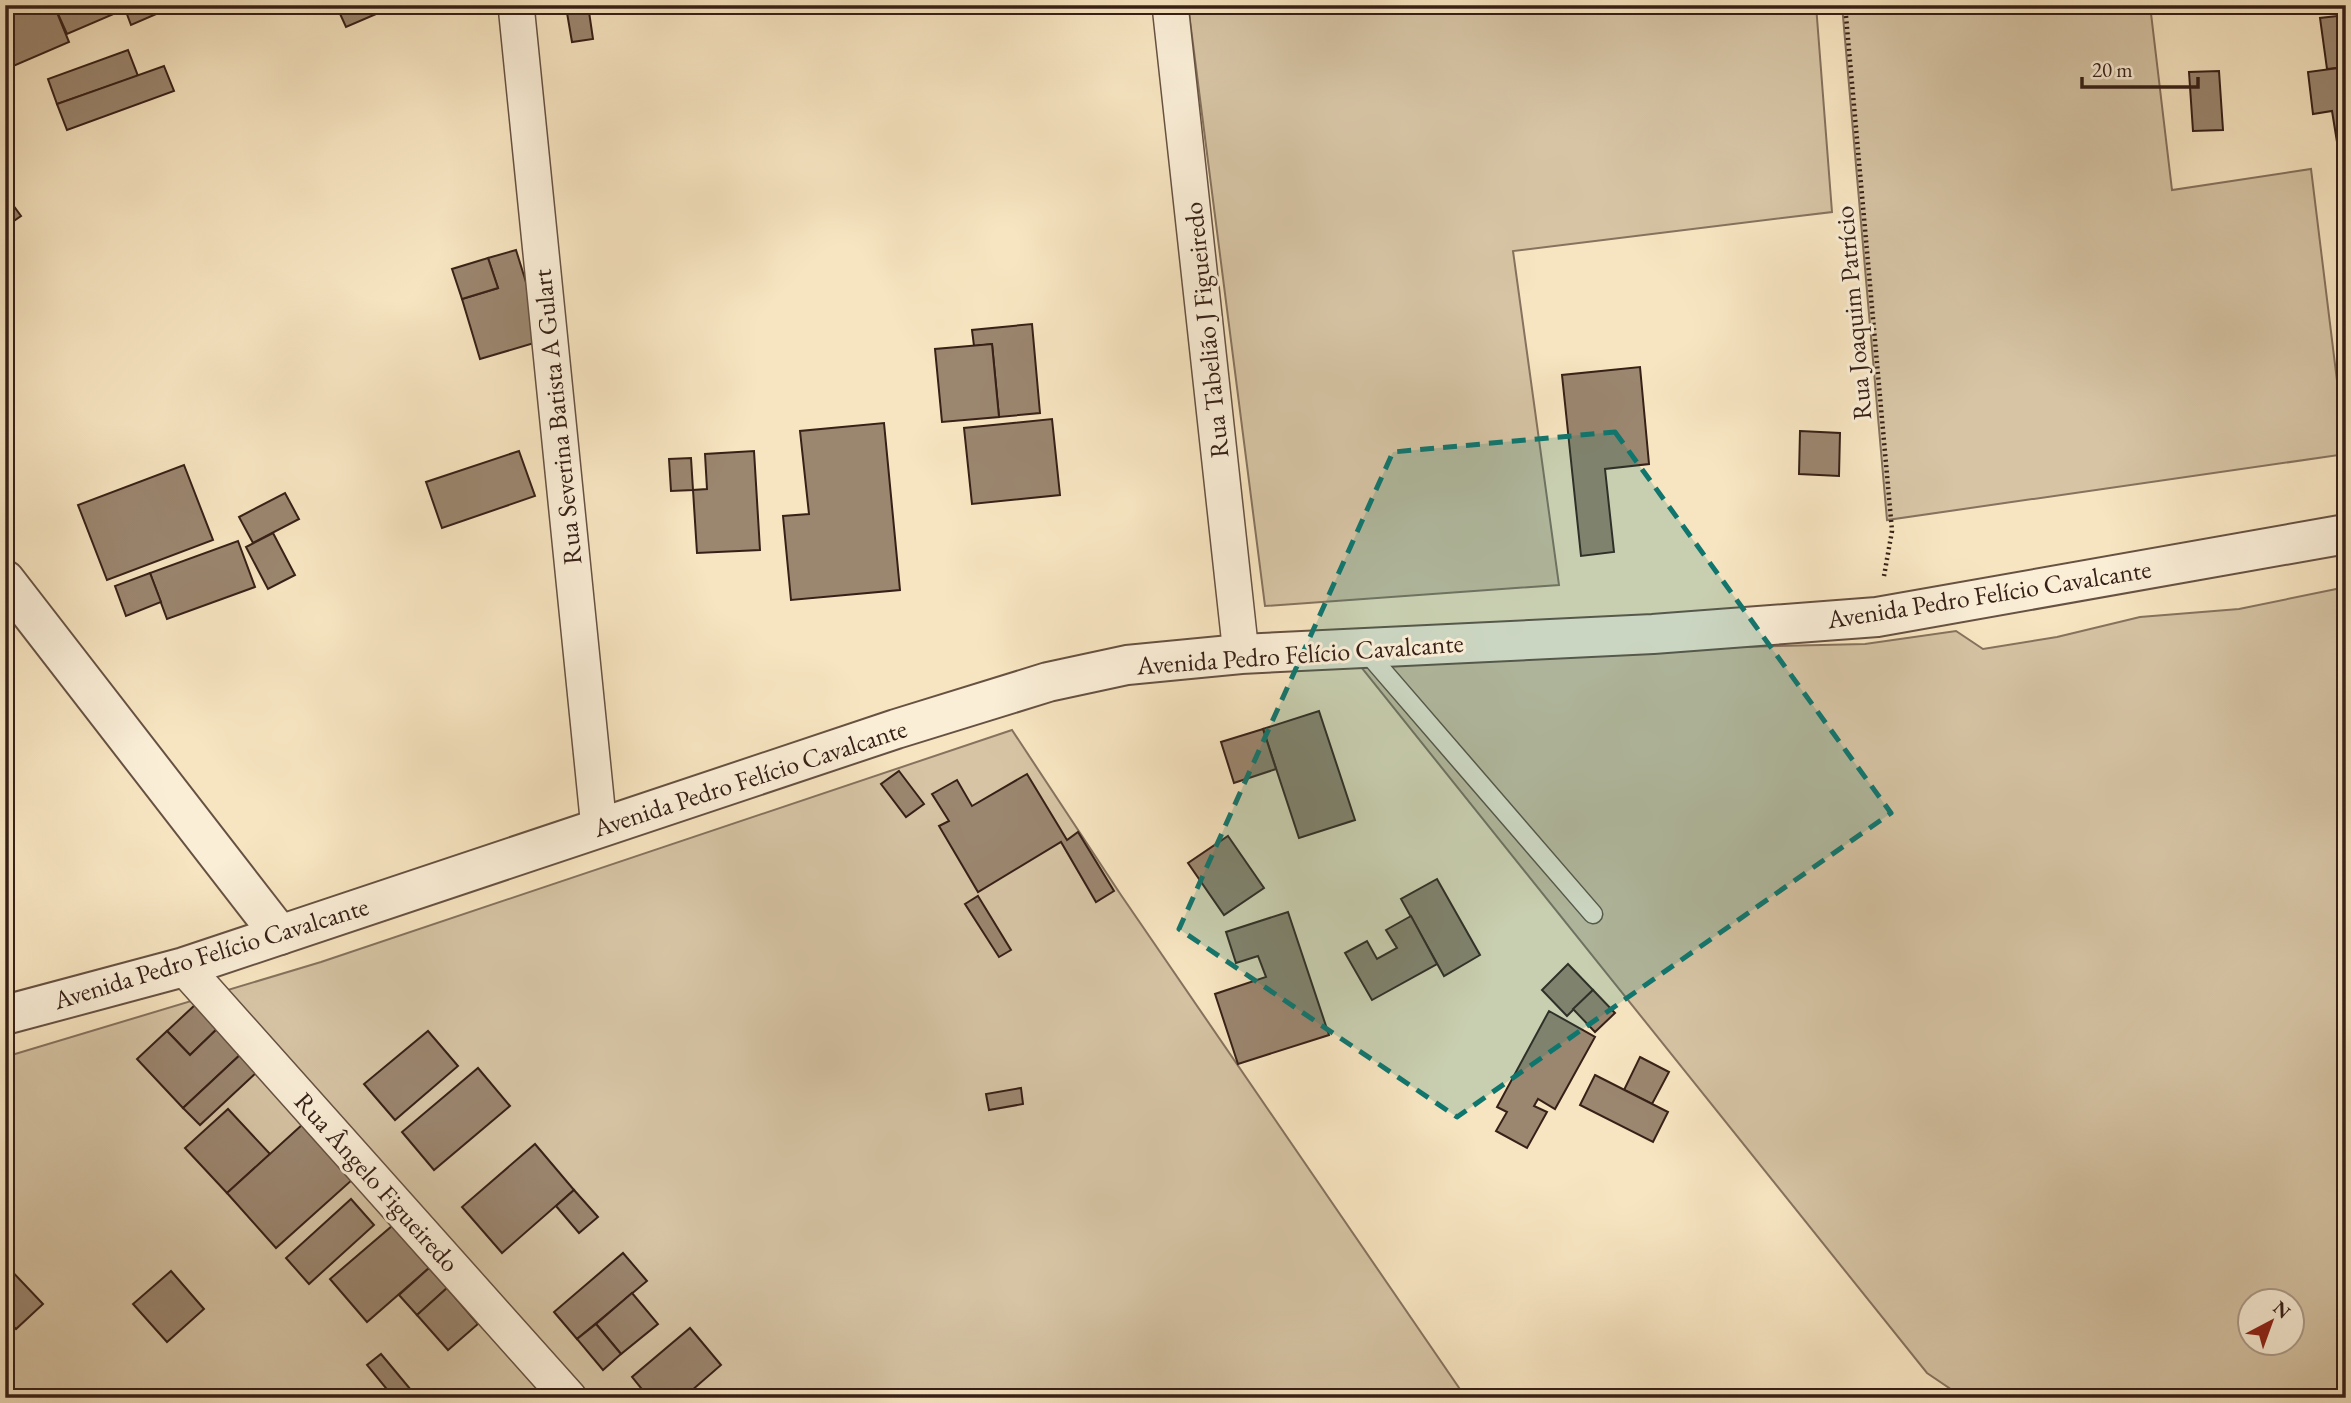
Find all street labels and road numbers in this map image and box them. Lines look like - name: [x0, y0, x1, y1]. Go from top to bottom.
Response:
- street label: Rua Tabelião J Figueiredo: [1176, 200, 1236, 460]
- street label: Rua Joaquim Patrício: [1827, 204, 1879, 422]
- street label: Rua Severina Batista A Gulart: [525, 268, 589, 566]
- street label: Avenida Pedro Felício Cavalcante: [1824, 552, 2153, 637]
- street label: Avenida Pedro Felício Cavalcante: [1134, 626, 1465, 682]
- street label: Avenida Pedro Felício Cavalcante: [588, 711, 911, 845]
- street label: Avenida Pedro Felício Cavalcante: [48, 889, 373, 1017]
- street label: Rua Ângelo Figueiredo: [287, 1085, 467, 1279]

